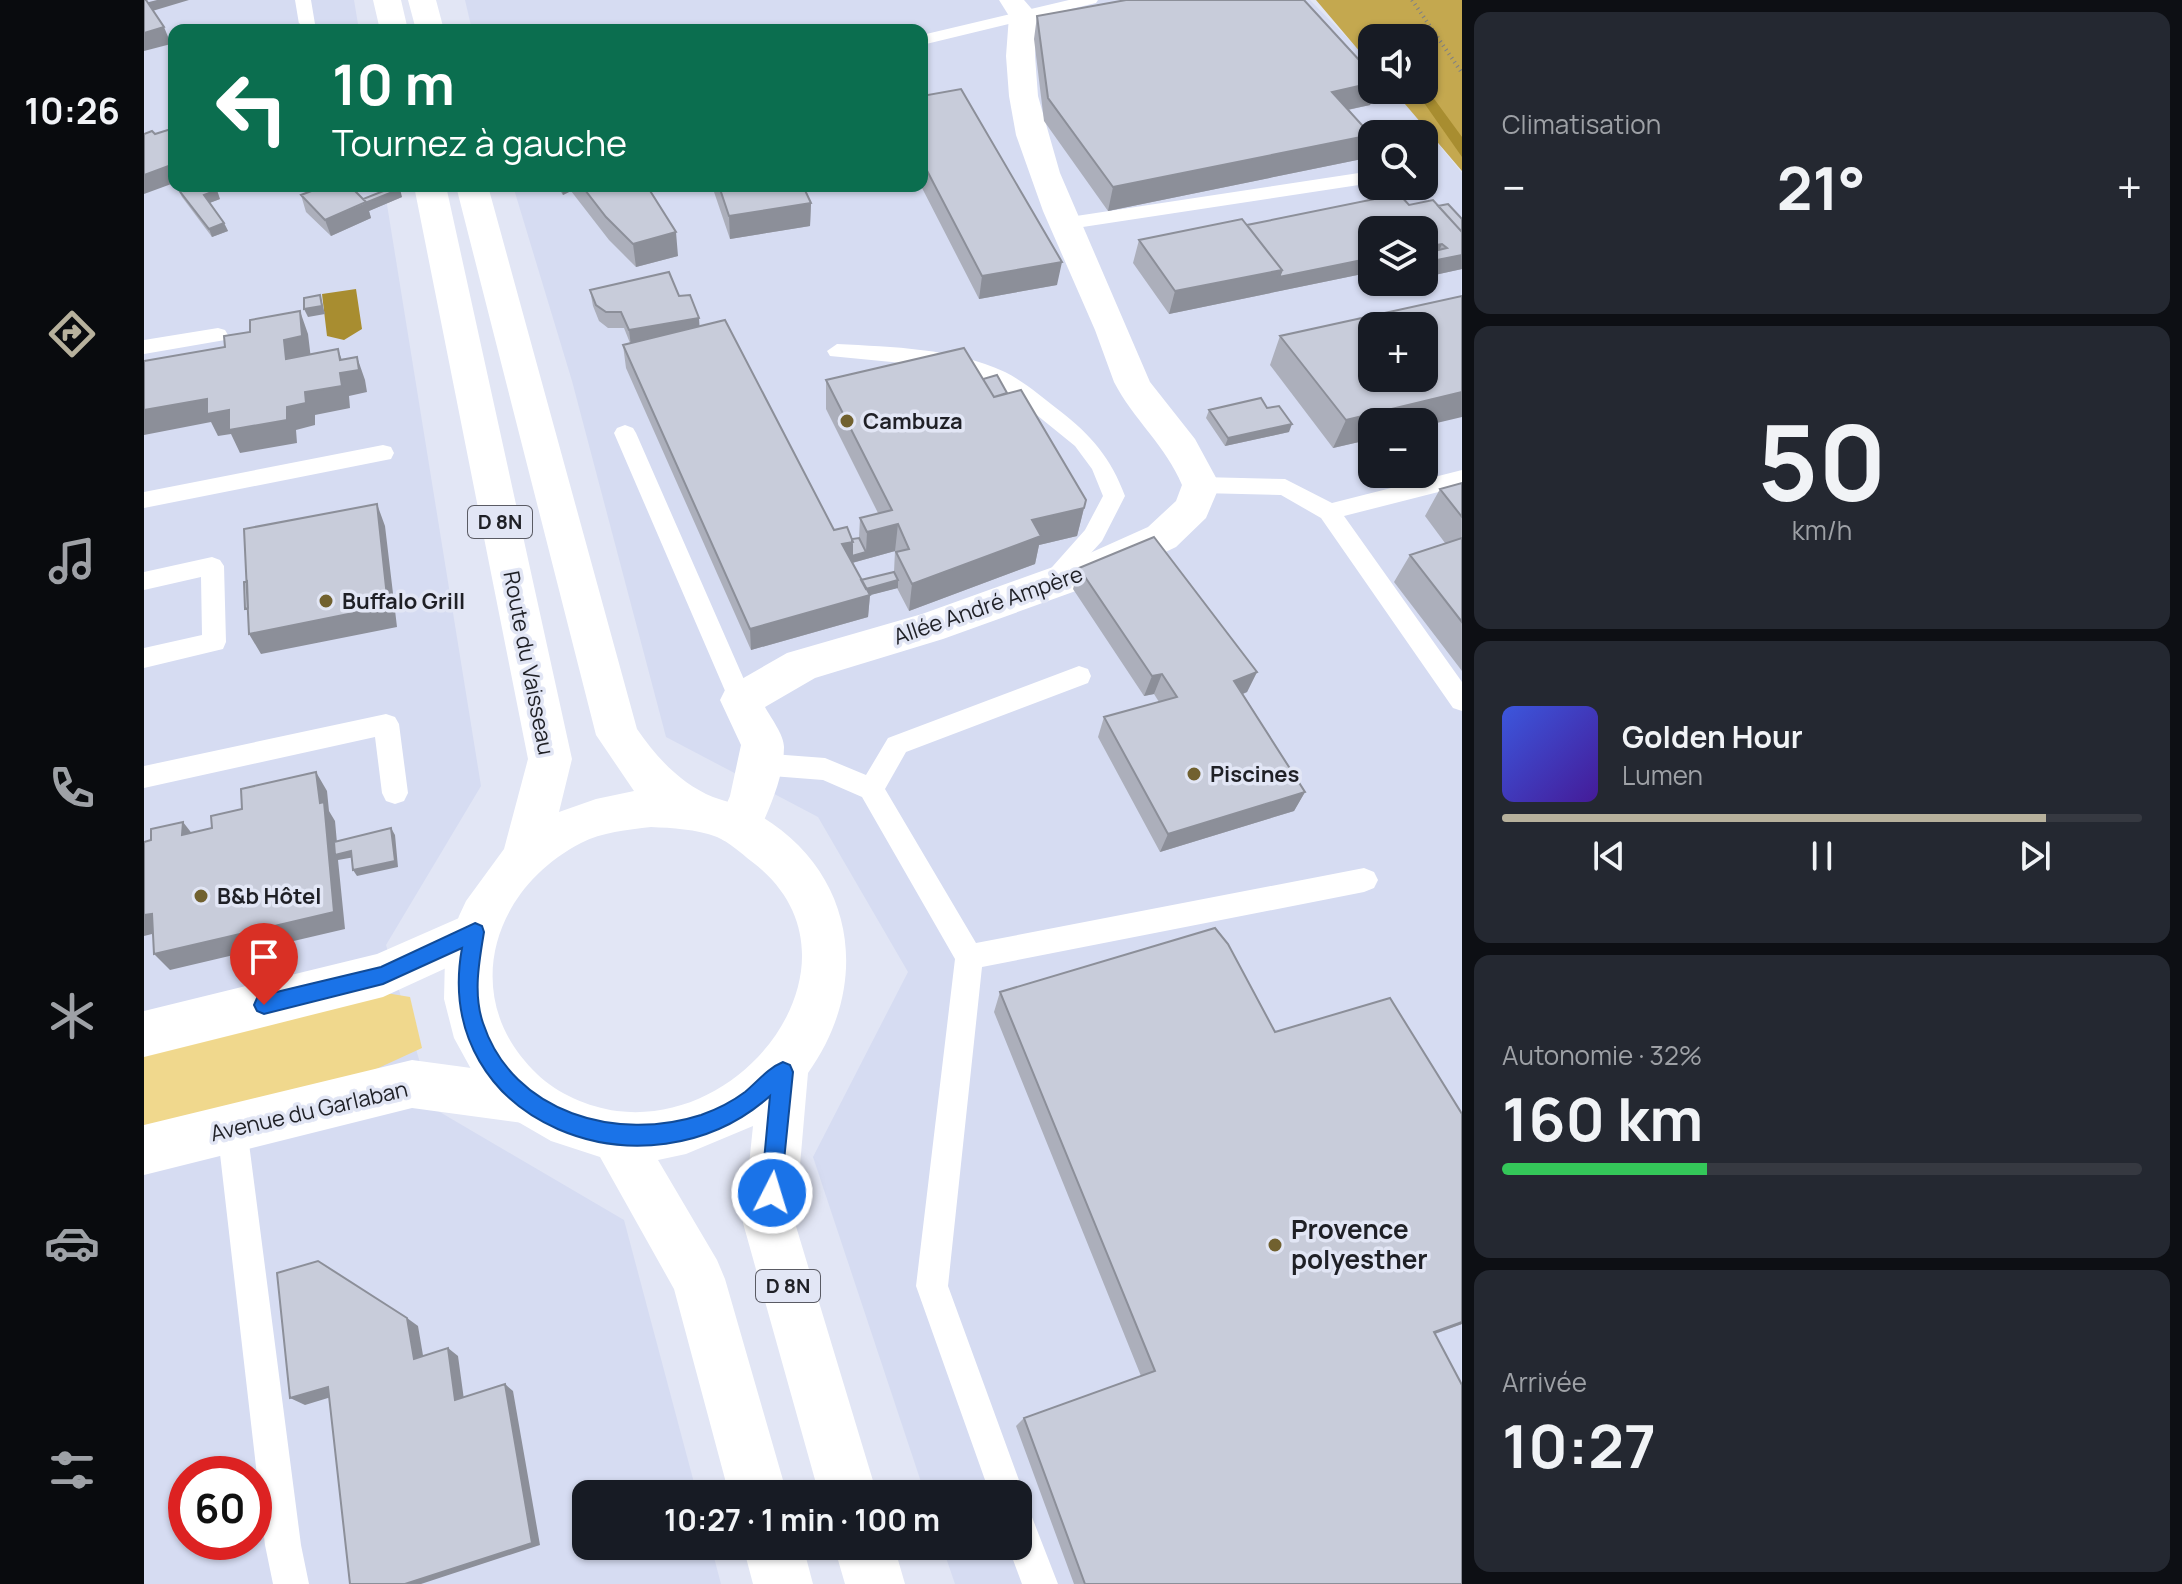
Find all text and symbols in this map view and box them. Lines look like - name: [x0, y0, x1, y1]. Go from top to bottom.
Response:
- map controls: [1358, 24, 1438, 488]
- button: sound: [1358, 24, 1438, 104]
- text: 10 m: [332, 45, 455, 122]
- icon: left: [200, 56, 304, 160]
- text: 10:26: [24, 86, 120, 135]
- text: Climatisation: [1502, 106, 1661, 142]
- text: Tournez à gauche: [332, 118, 627, 167]
- button: search: [1358, 120, 1438, 200]
- text: 21°: [1777, 146, 1866, 228]
- text: −: [1502, 157, 1526, 217]
- text: +: [2117, 157, 2142, 217]
- button: layers: [1358, 216, 1438, 296]
- icon: directions: [44, 306, 100, 362]
- button: +: [1358, 312, 1438, 392]
- text: 50: [1757, 389, 1887, 531]
- place label: Cambuza: [863, 406, 963, 436]
- button: −: [1358, 408, 1438, 488]
- marker: Cambuza: [838, 412, 856, 430]
- road number: D 8N: [468, 506, 532, 538]
- text: km/h: [1792, 512, 1852, 548]
- icon: music: [44, 533, 100, 589]
- street label: Allée André Ampère: [889, 558, 1087, 652]
- street label: Route du Vaisseau: [496, 568, 562, 758]
- place label: Buffalo Grill: [342, 586, 465, 616]
- marker: Buffalo Grill: [317, 592, 335, 610]
- text: Golden Hour: [1622, 716, 1803, 757]
- text: Lumen: [1622, 757, 1703, 793]
- place label: Piscines: [1210, 759, 1299, 789]
- icon: phone: [44, 760, 100, 816]
- marker: Piscines: [1185, 765, 1203, 783]
- icon: previous: [1587, 834, 1631, 878]
- icon: pause: [1800, 834, 1844, 878]
- icon: next: [2013, 834, 2057, 878]
- place label: B&b Hôtel: [217, 881, 321, 911]
- marker: B&b Hôtel: [192, 887, 210, 905]
- pin: [230, 923, 298, 1005]
- icon: arrive: [242, 935, 286, 979]
- icon: climate: [44, 988, 100, 1044]
- text: Autonomie · 32%: [1502, 1037, 1702, 1073]
- street label: Avenue du Garlaban: [207, 1074, 411, 1148]
- text: 160 km: [1502, 1077, 1703, 1159]
- position arrow: [730, 1151, 814, 1235]
- place label: Provence polyesther: [1291, 1211, 1428, 1277]
- icon: car: [44, 1215, 100, 1271]
- marker: Provence polyesther: [1266, 1236, 1284, 1254]
- road number: D 8N: [756, 1270, 820, 1302]
- text: Arrivée: [1502, 1364, 1587, 1400]
- text: 10:27: [1502, 1404, 1656, 1486]
- icon: filters: [44, 1442, 100, 1498]
- speed limit sign: 60: [168, 1456, 272, 1560]
- text: 10:27 · 1 min · 100 m: [664, 1499, 940, 1540]

